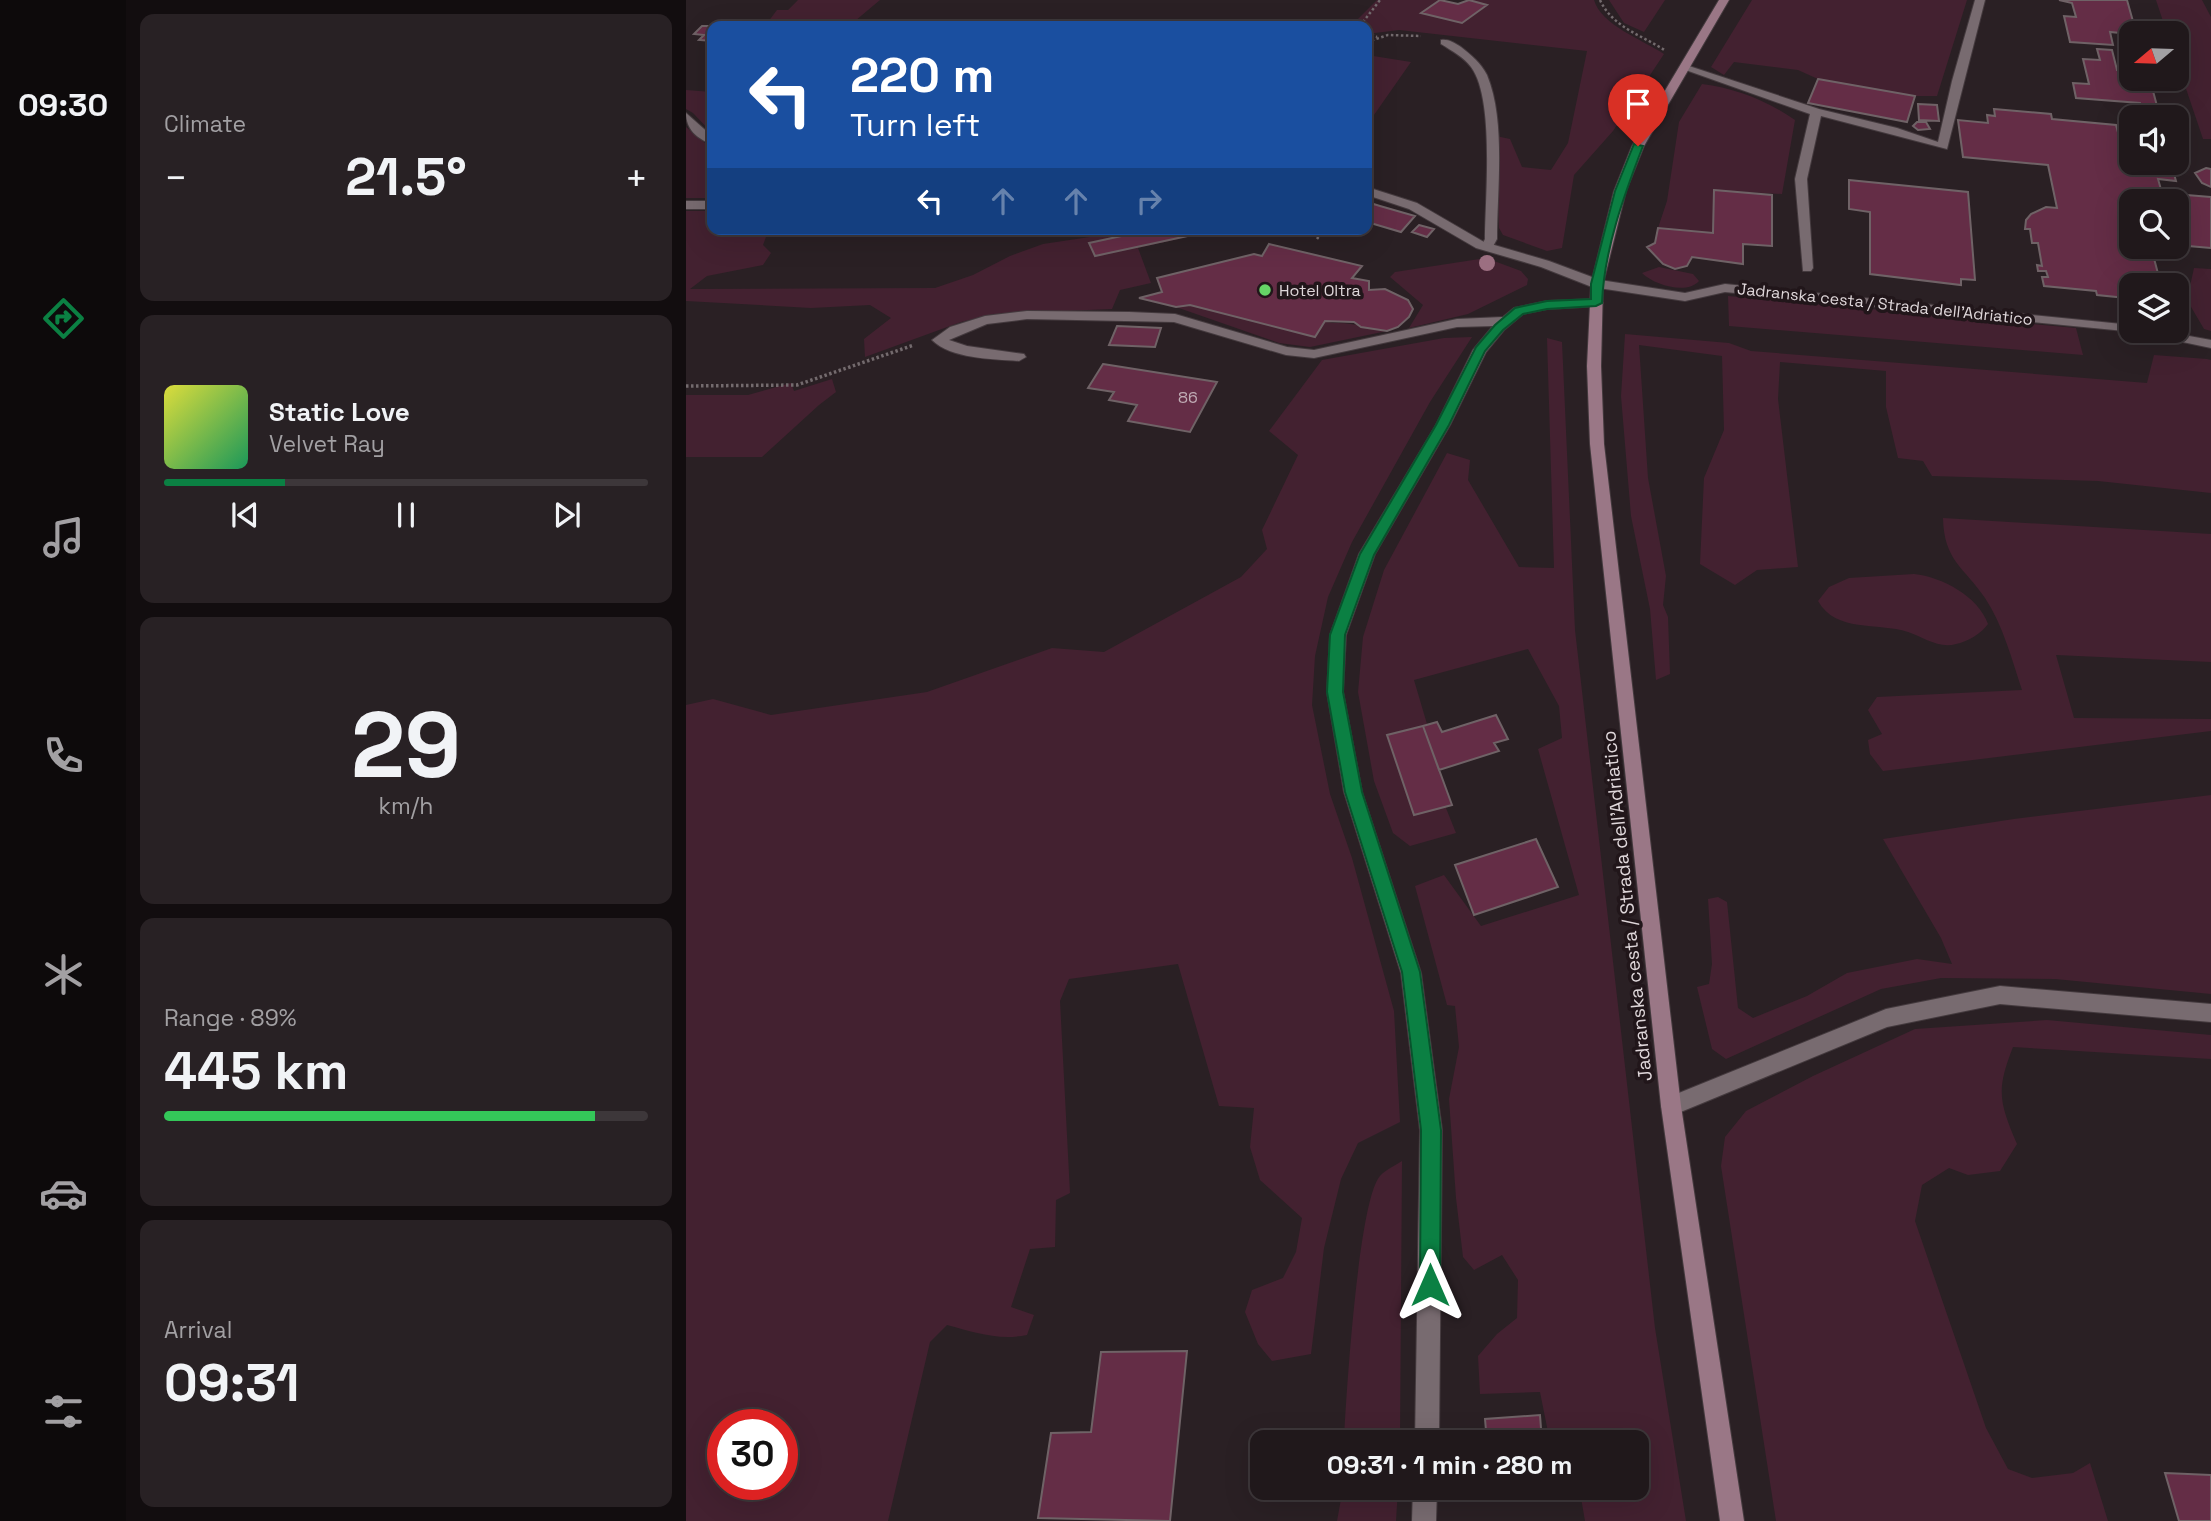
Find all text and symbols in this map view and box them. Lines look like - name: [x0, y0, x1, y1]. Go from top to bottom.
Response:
- north arrow: [2119, 21, 2189, 91]
- map controls: [2119, 21, 2189, 343]
- text: 220 m: [850, 44, 994, 106]
- icon: left: [735, 49, 826, 140]
- pin: [1608, 74, 1668, 146]
- text: 09:30: [18, 85, 108, 125]
- icon: arrive: [1619, 85, 1657, 123]
- text: Turn left: [850, 105, 980, 145]
- button: sound: [2119, 105, 2189, 175]
- text: Climate: [164, 109, 246, 139]
- text: 21.5°: [345, 144, 467, 210]
- text: −: [164, 154, 188, 202]
- text: +: [624, 154, 648, 202]
- icon: left: [911, 182, 949, 220]
- icon: ahead: [984, 182, 1022, 220]
- icon: ahead: [1057, 182, 1095, 220]
- icon: right: [1130, 182, 1168, 220]
- button: search: [2119, 189, 2189, 259]
- button: layers: [2119, 273, 2189, 343]
- street label: Jadranska cesta / Strada dell'Adriatico: [1736, 278, 2034, 330]
- place label: Hotel Oltra: [1279, 280, 1361, 301]
- marker: Hotel Oltra: [1257, 282, 1273, 298]
- icon: directions: [39, 294, 88, 343]
- house number: 86: [1178, 387, 1198, 408]
- text: Static Love: [269, 395, 410, 429]
- text: Velvet Ray: [269, 429, 385, 459]
- icon: previous: [226, 496, 264, 534]
- icon: pause: [387, 496, 425, 534]
- icon: next: [548, 496, 586, 534]
- icon: music: [39, 513, 88, 562]
- text: 29: [351, 687, 461, 804]
- street label: Jadranska cesta / Strada dell'Adriatico: [1596, 729, 1658, 1083]
- icon: phone: [39, 731, 88, 780]
- text: km/h: [379, 791, 433, 821]
- icon: climate: [39, 950, 88, 999]
- text: Range · 89%: [164, 1003, 297, 1033]
- text: 445 km: [164, 1038, 348, 1104]
- icon: car: [39, 1169, 88, 1218]
- position arrow: [1393, 1248, 1467, 1322]
- text: Arrival: [164, 1315, 232, 1345]
- text: 09:31: [164, 1350, 300, 1416]
- icon: filters: [39, 1387, 88, 1436]
- speed limit sign: 30: [707, 1409, 798, 1500]
- text: 09:31 · 1 min · 280 m: [1327, 1448, 1572, 1482]

